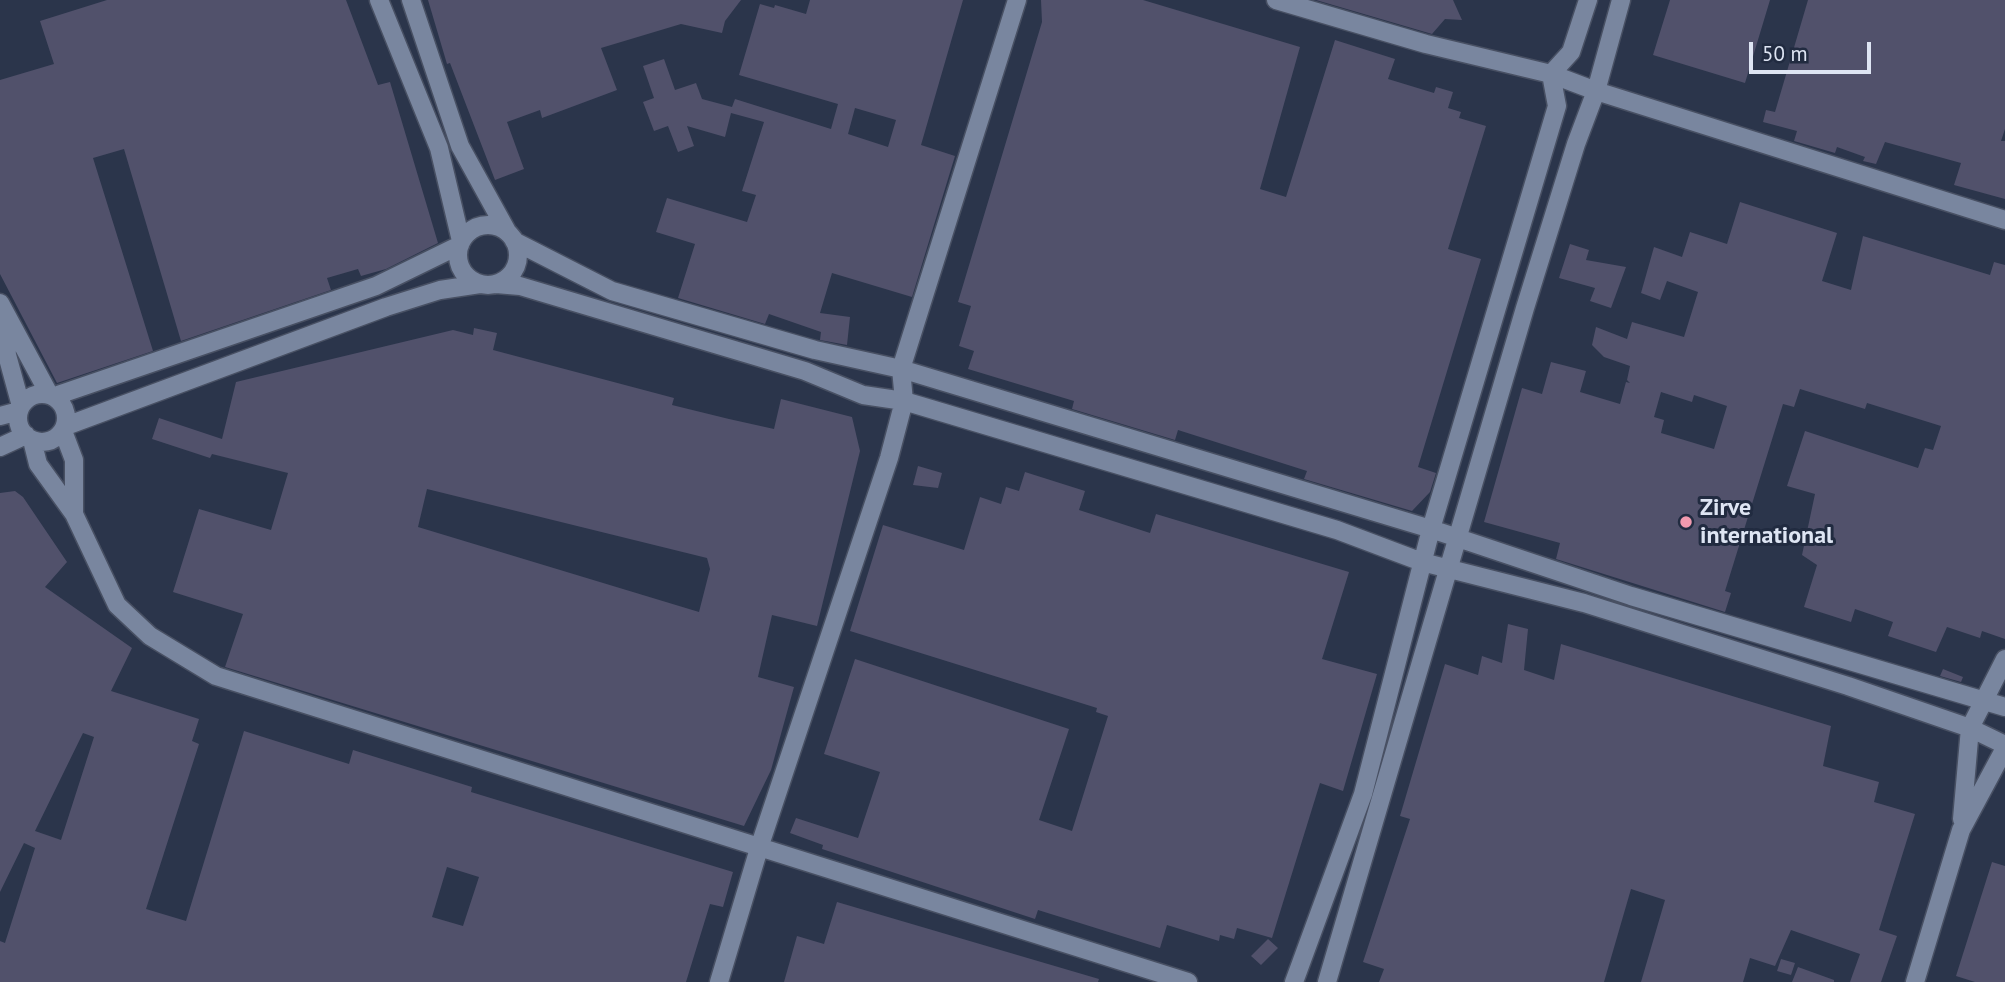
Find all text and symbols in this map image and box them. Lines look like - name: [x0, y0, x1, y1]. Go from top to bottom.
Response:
- scale bar: [1753, 28, 1876, 72]
- text: 50 m: [1762, 40, 1808, 67]
- place label: Zirve international: [1700, 494, 1833, 550]
- marker: Zirve international: [1678, 514, 1694, 530]

